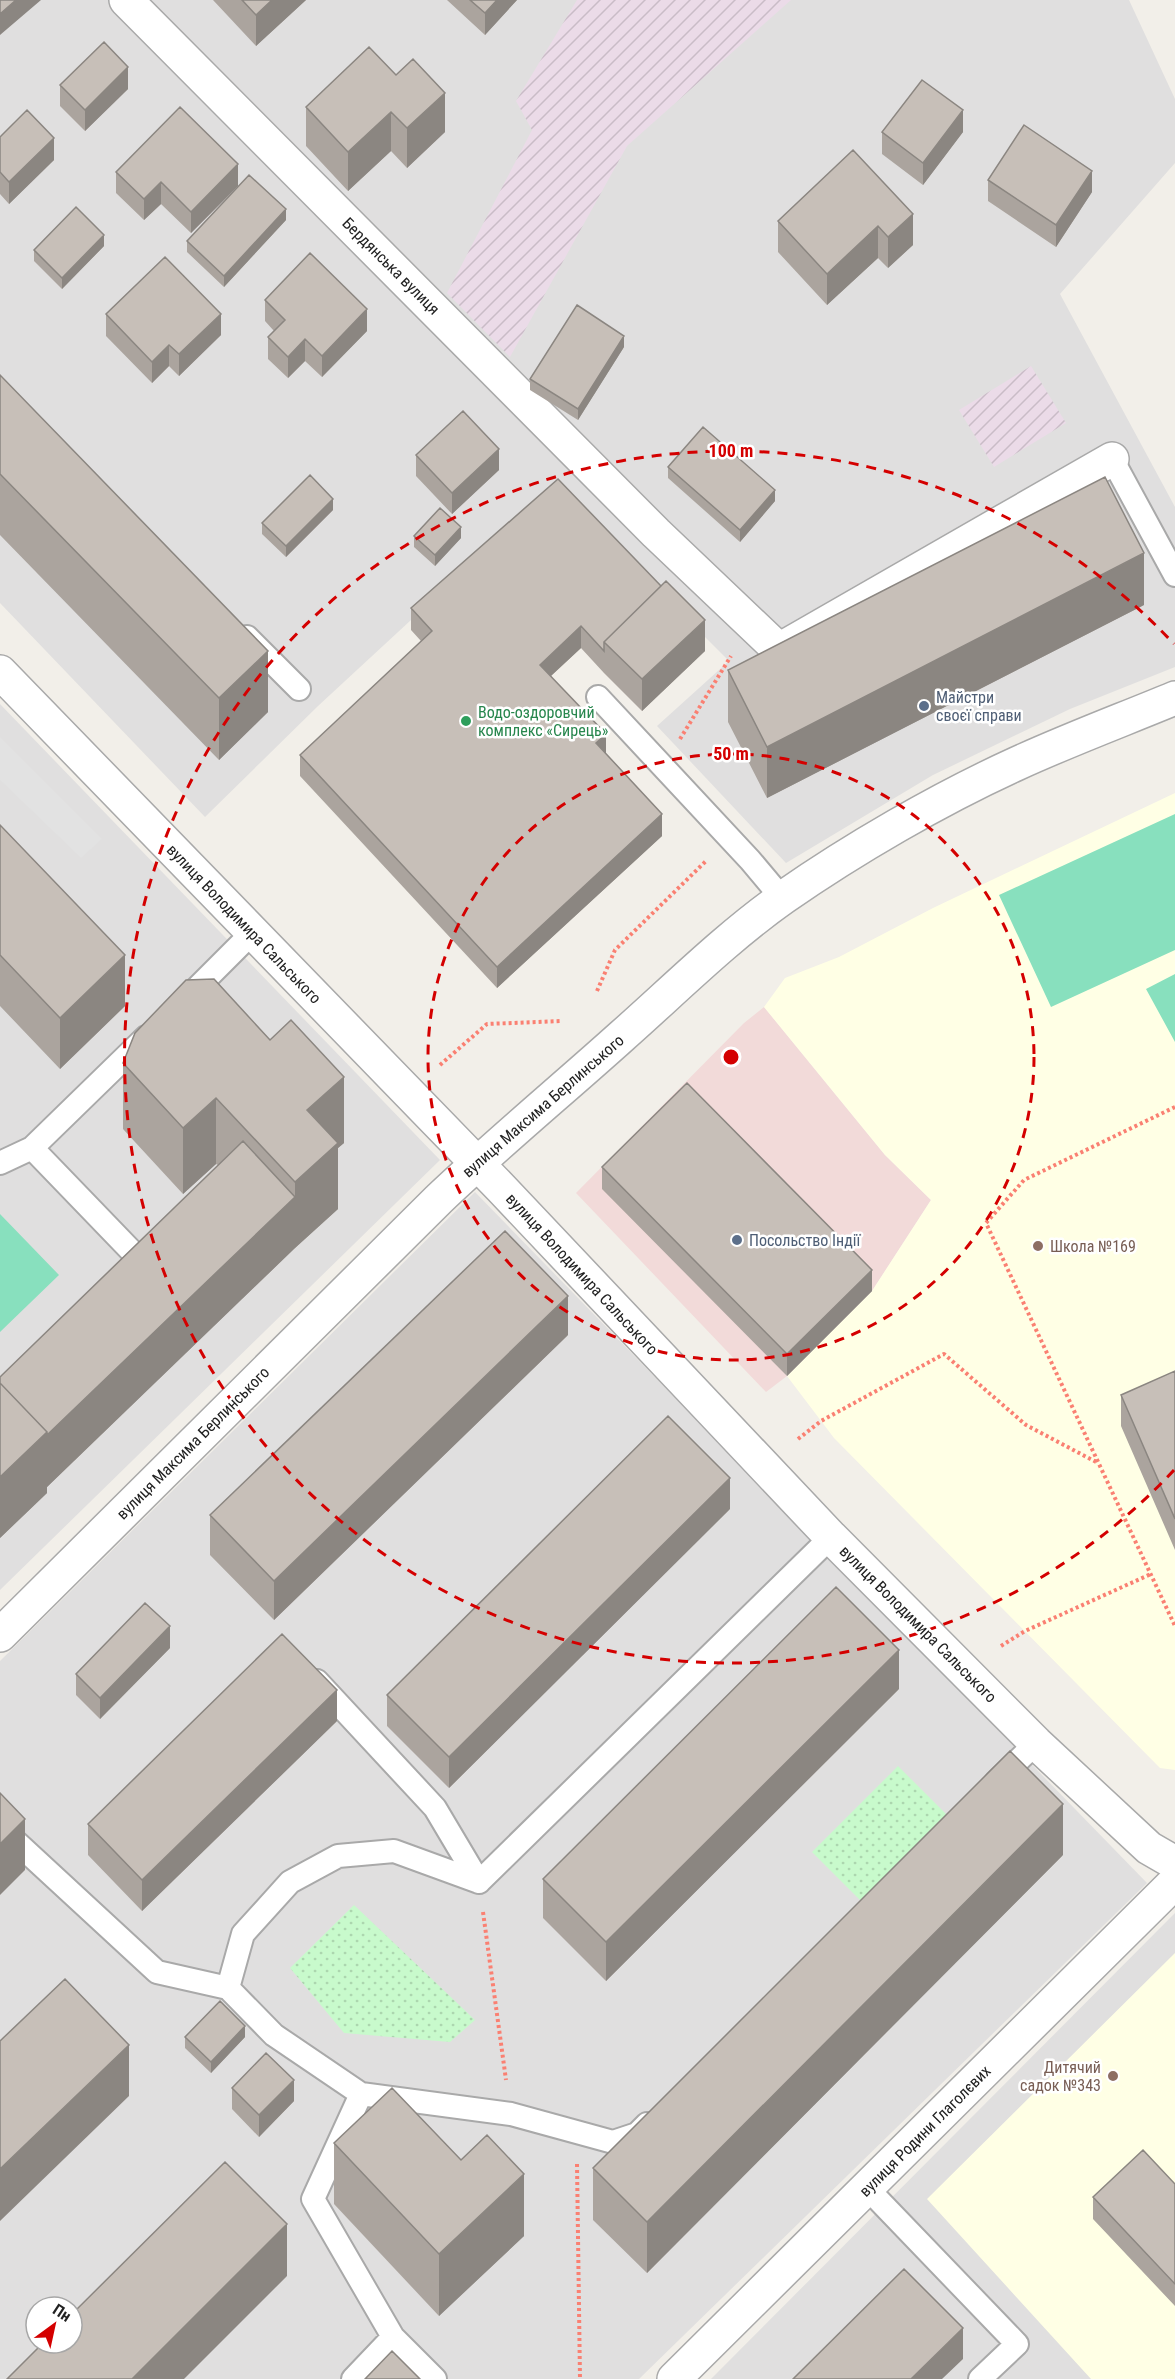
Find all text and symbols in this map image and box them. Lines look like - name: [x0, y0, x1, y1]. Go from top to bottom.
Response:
- street label: Бердянська вулиця: [339, 214, 443, 318]
- text: 100 m: [709, 440, 753, 461]
- place label: Майстри своєї справи: [936, 688, 1022, 725]
- marker: Майстри своєї справи: [917, 699, 931, 713]
- place label: Водо-оздоровчий комплекс «Сирець»: [478, 703, 609, 740]
- marker: Водо-оздоровчий комплекс «Сирець»: [459, 714, 473, 728]
- text: 50 m: [713, 743, 749, 764]
- street label: вулиця Володимира Сальського: [163, 840, 325, 1008]
- street label: вулиця Максима Берлинського: [458, 1031, 628, 1181]
- centre of rings: [721, 1047, 741, 1067]
- street label: вулиця Володимира Сальського: [502, 1189, 662, 1359]
- place label: Посольство Індії: [749, 1231, 861, 1250]
- marker: Посольство Індії: [730, 1233, 744, 1247]
- place label: Школа №169: [1050, 1237, 1136, 1256]
- marker: Школа №169: [1031, 1239, 1045, 1253]
- street label: вулиця Максима Берлинського: [113, 1363, 273, 1523]
- street label: вулиця Володимира Сальського: [836, 1542, 1000, 1706]
- place label: Дитячий садок №343: [1020, 2058, 1101, 2095]
- street label: вулиця Родини Глаголєвих: [855, 2061, 995, 2201]
- marker: Дитячий садок №343: [1106, 2069, 1120, 2083]
- north arrow: [24, 2295, 84, 2355]
- text: Пн: [49, 2300, 75, 2326]

